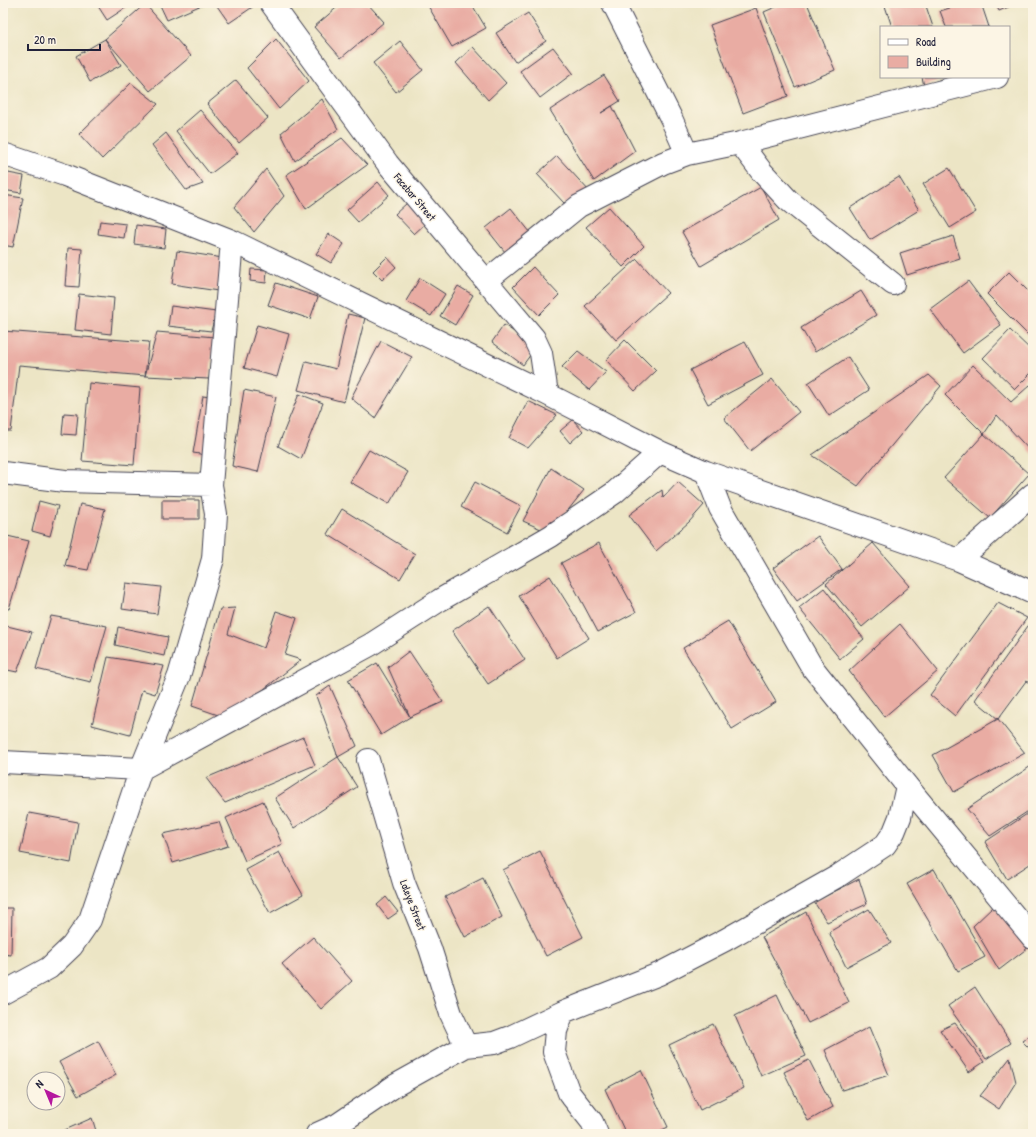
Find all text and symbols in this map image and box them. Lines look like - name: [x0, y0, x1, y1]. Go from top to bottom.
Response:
- scale bar: [28, 26, 100, 52]
- legend: [880, 26, 1010, 78]
- text: 20 m: [34, 31, 56, 48]
- text: Road: [916, 33, 936, 50]
- text: Building: [916, 53, 951, 70]
- street label: Facebar Street: [390, 169, 439, 224]
- street label: Laleye Street: [397, 878, 429, 932]
- north arrow: [26, 1071, 66, 1111]
- text: N: [32, 1077, 46, 1091]

